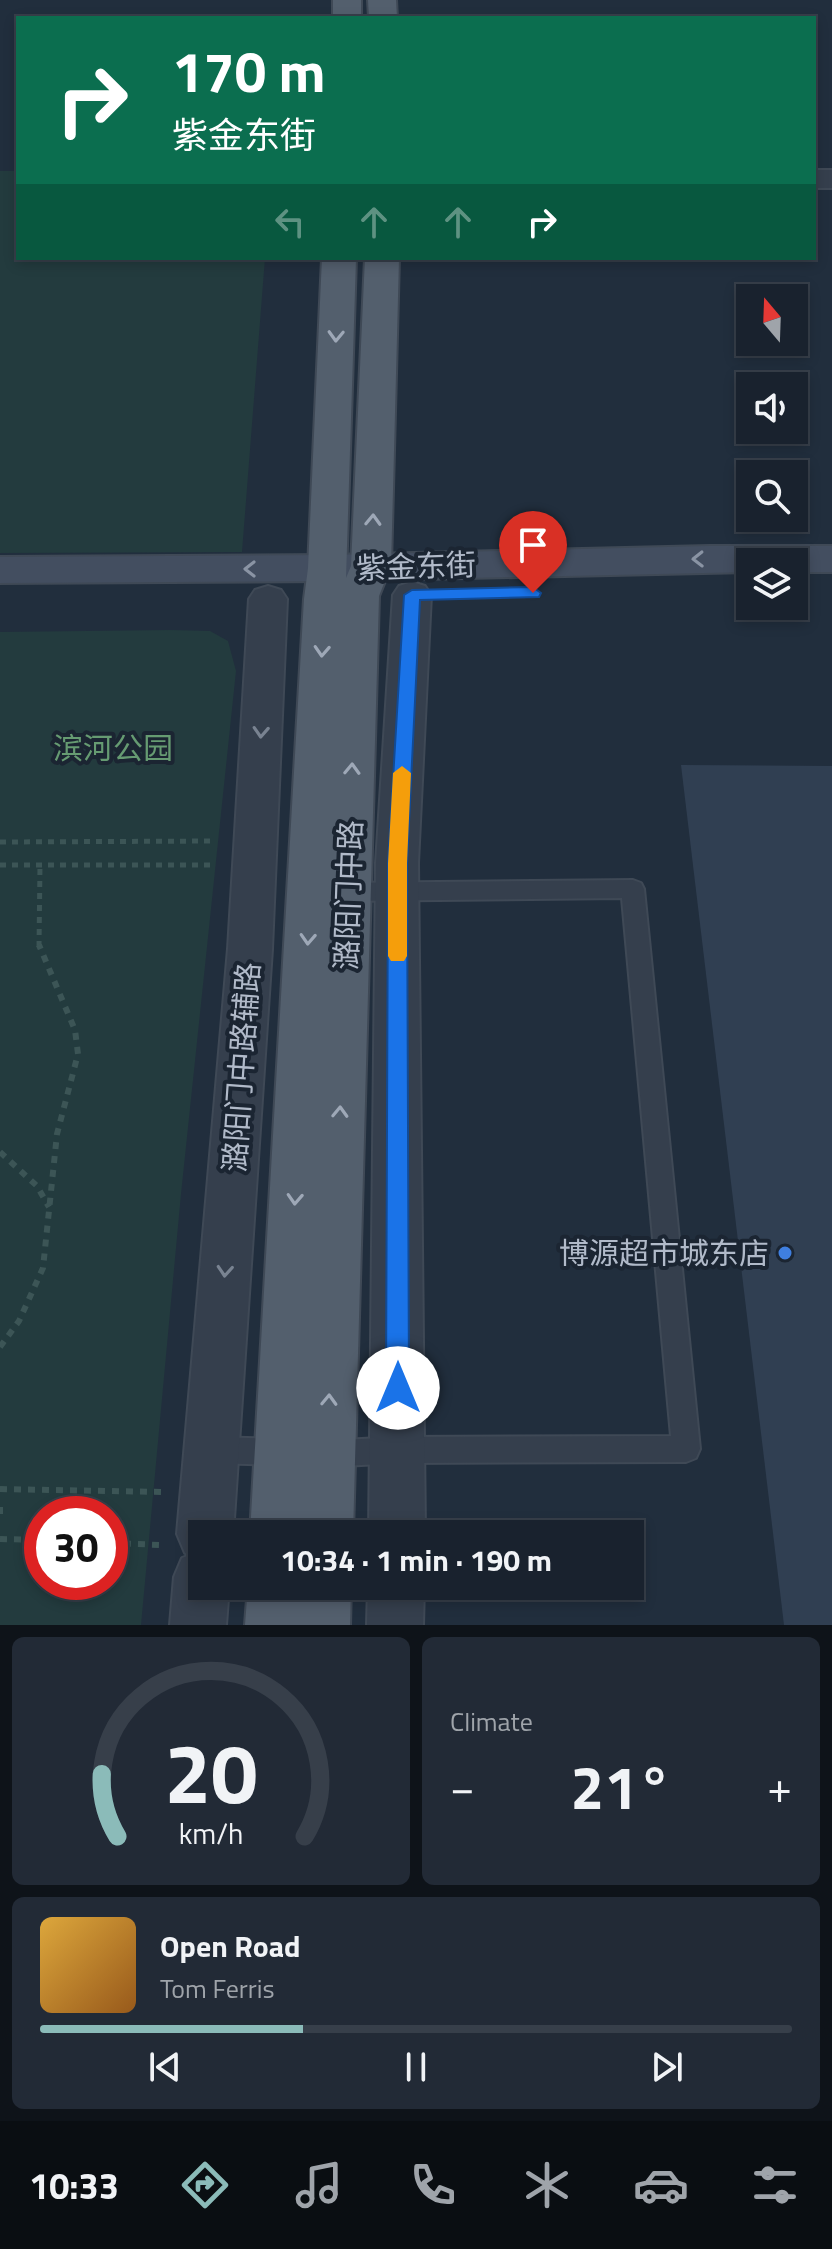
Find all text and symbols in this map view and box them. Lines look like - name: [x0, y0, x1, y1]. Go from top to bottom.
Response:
- text: 170 m: [172, 29, 325, 114]
- icon: right: [40, 48, 144, 152]
- text: 紫金东街: [172, 107, 316, 162]
- icon: left: [268, 200, 312, 244]
- icon: ahead: [352, 200, 396, 244]
- icon: ahead: [436, 200, 480, 244]
- icon: right: [520, 200, 564, 244]
- north arrow: [736, 284, 808, 356]
- map controls: [736, 284, 808, 620]
- one-way arrow: [328, 330, 345, 343]
- button: sound: [736, 372, 808, 444]
- button: search: [736, 460, 808, 532]
- pin: [499, 511, 567, 593]
- one-way arrow: [364, 513, 381, 526]
- icon: arrive: [511, 523, 555, 567]
- street label: 紫金东街: [355, 541, 477, 591]
- button: layers: [736, 548, 808, 620]
- one-way arrow: [691, 551, 704, 568]
- one-way arrow: [243, 560, 256, 578]
- one-way arrow: [313, 646, 330, 658]
- park label: 滨河公园: [53, 725, 173, 771]
- one-way arrow: [253, 726, 270, 739]
- one-way arrow: [344, 762, 361, 775]
- street label: 潞阳门中路: [322, 819, 374, 971]
- one-way arrow: [300, 933, 317, 946]
- street label: 潞阳门中路辅路: [211, 961, 271, 1173]
- one-way arrow: [331, 1105, 348, 1118]
- one-way arrow: [287, 1193, 304, 1206]
- place label: 博源超市城东店: [559, 1230, 769, 1276]
- marker: 博源超市城东店: [776, 1244, 794, 1262]
- one-way arrow: [217, 1265, 234, 1278]
- position arrow: [356, 1346, 440, 1430]
- one-way arrow: [320, 1393, 337, 1406]
- speed limit sign: 30: [24, 1496, 128, 1600]
- text: 10:34 · 1 min · 190 m: [280, 1537, 552, 1583]
- text: Climate: [450, 1702, 533, 1741]
- text: 20: [164, 1709, 258, 1835]
- text: 21°: [571, 1741, 671, 1832]
- text: −: [450, 1753, 475, 1820]
- text: +: [767, 1753, 792, 1820]
- text: km/h: [179, 1812, 243, 1855]
- text: Open Road: [160, 1923, 301, 1969]
- text: Tom Ferris: [160, 1969, 275, 2008]
- icon: previous: [143, 2045, 187, 2089]
- icon: pause: [394, 2045, 438, 2089]
- icon: next: [645, 2045, 689, 2089]
- icon: directions: [177, 2157, 233, 2213]
- icon: music: [291, 2157, 347, 2213]
- icon: phone: [405, 2157, 461, 2213]
- icon: climate: [519, 2157, 575, 2213]
- icon: car: [633, 2157, 689, 2213]
- icon: filters: [747, 2157, 803, 2213]
- text: 10:33: [29, 2158, 119, 2213]

